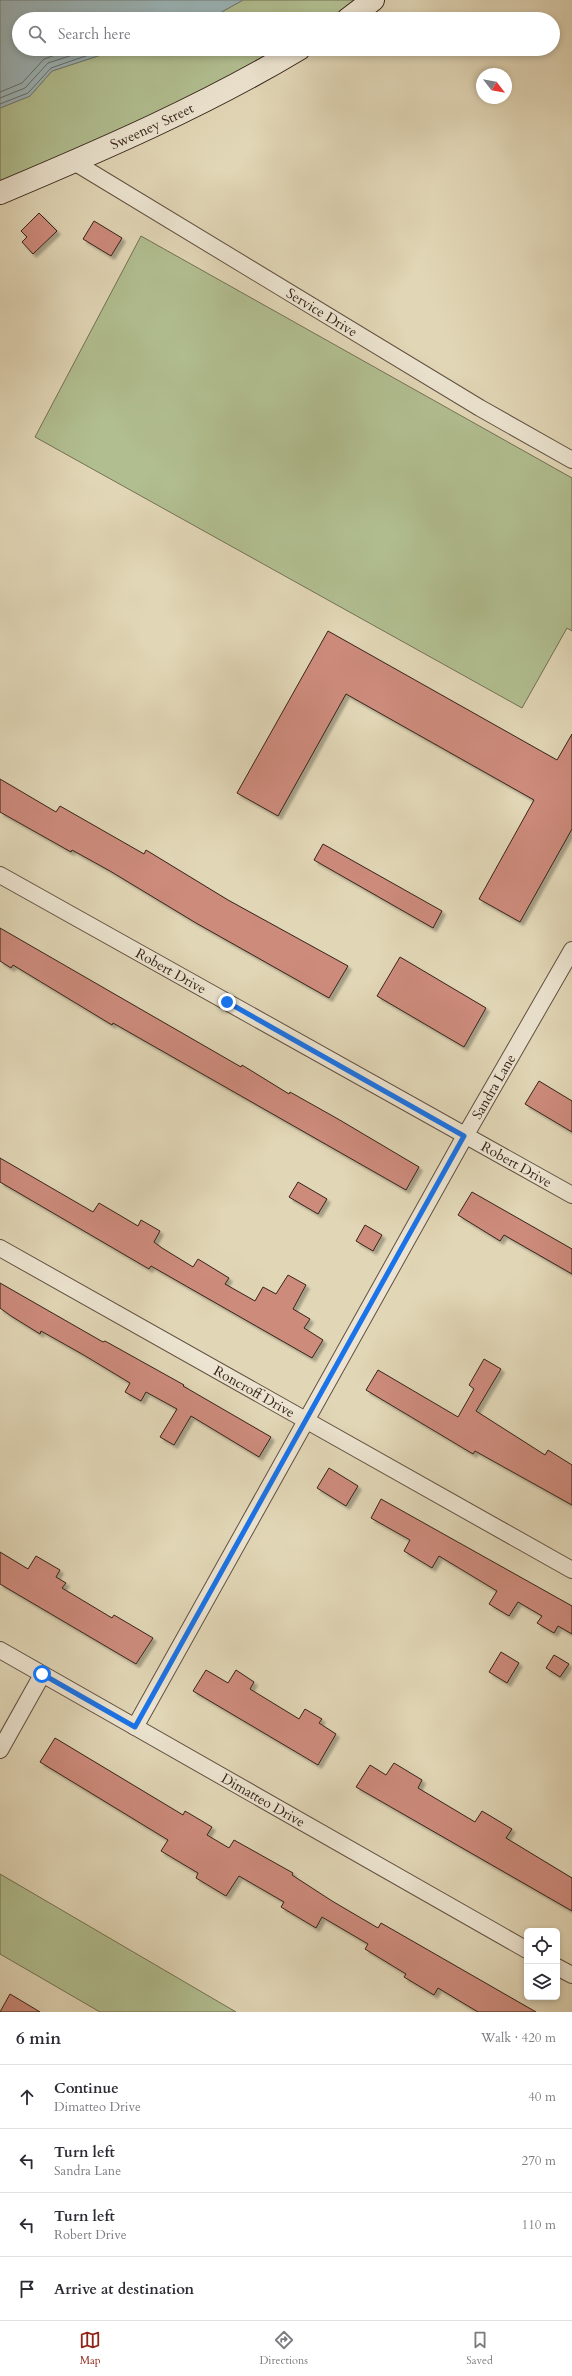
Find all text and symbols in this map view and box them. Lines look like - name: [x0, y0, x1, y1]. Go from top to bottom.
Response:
- search box: [12, 12, 560, 56]
- icon: search: [26, 23, 48, 45]
- text: Search here: [58, 24, 131, 44]
- north arrow: [476, 68, 512, 104]
- street label: Sweeney Street: [107, 98, 198, 154]
- street label: Service Drive: [283, 284, 361, 342]
- street label: Robert Drive: [132, 944, 210, 999]
- route end: [218, 993, 236, 1011]
- street label: Sandra Lane: [468, 1051, 520, 1123]
- street label: Robert Drive: [478, 1137, 555, 1192]
- street label: Roncroff Drive: [210, 1361, 298, 1422]
- route start: [33, 1665, 51, 1683]
- street label: Dimatteo Drive: [218, 1769, 308, 1832]
- map controls: [524, 1928, 560, 2000]
- button: locate: [524, 1928, 560, 1964]
- button: layers: [524, 1964, 560, 2000]
- text: 6 min: [16, 2027, 61, 2050]
- text: Walk · 420 m: [481, 2029, 556, 2047]
- text: Continue: [54, 2078, 119, 2098]
- icon: ahead: [16, 2086, 38, 2108]
- text: 40 m: [528, 2088, 556, 2106]
- text: Dimatteo Drive: [54, 2098, 141, 2116]
- text: Turn left: [54, 2142, 115, 2162]
- icon: left: [16, 2150, 38, 2172]
- text: 270 m: [522, 2152, 556, 2170]
- text: Sandra Lane: [54, 2162, 121, 2180]
- text: Turn left: [54, 2206, 115, 2226]
- icon: left: [16, 2214, 38, 2236]
- text: 110 m: [522, 2216, 556, 2234]
- text: Robert Drive: [54, 2226, 127, 2244]
- icon: arrive: [16, 2278, 38, 2300]
- text: Arrive at destination: [54, 2279, 194, 2299]
- tab: Map: [79, 2329, 101, 2368]
- tab: Directions: [259, 2329, 308, 2368]
- tab: Saved: [466, 2329, 493, 2368]

